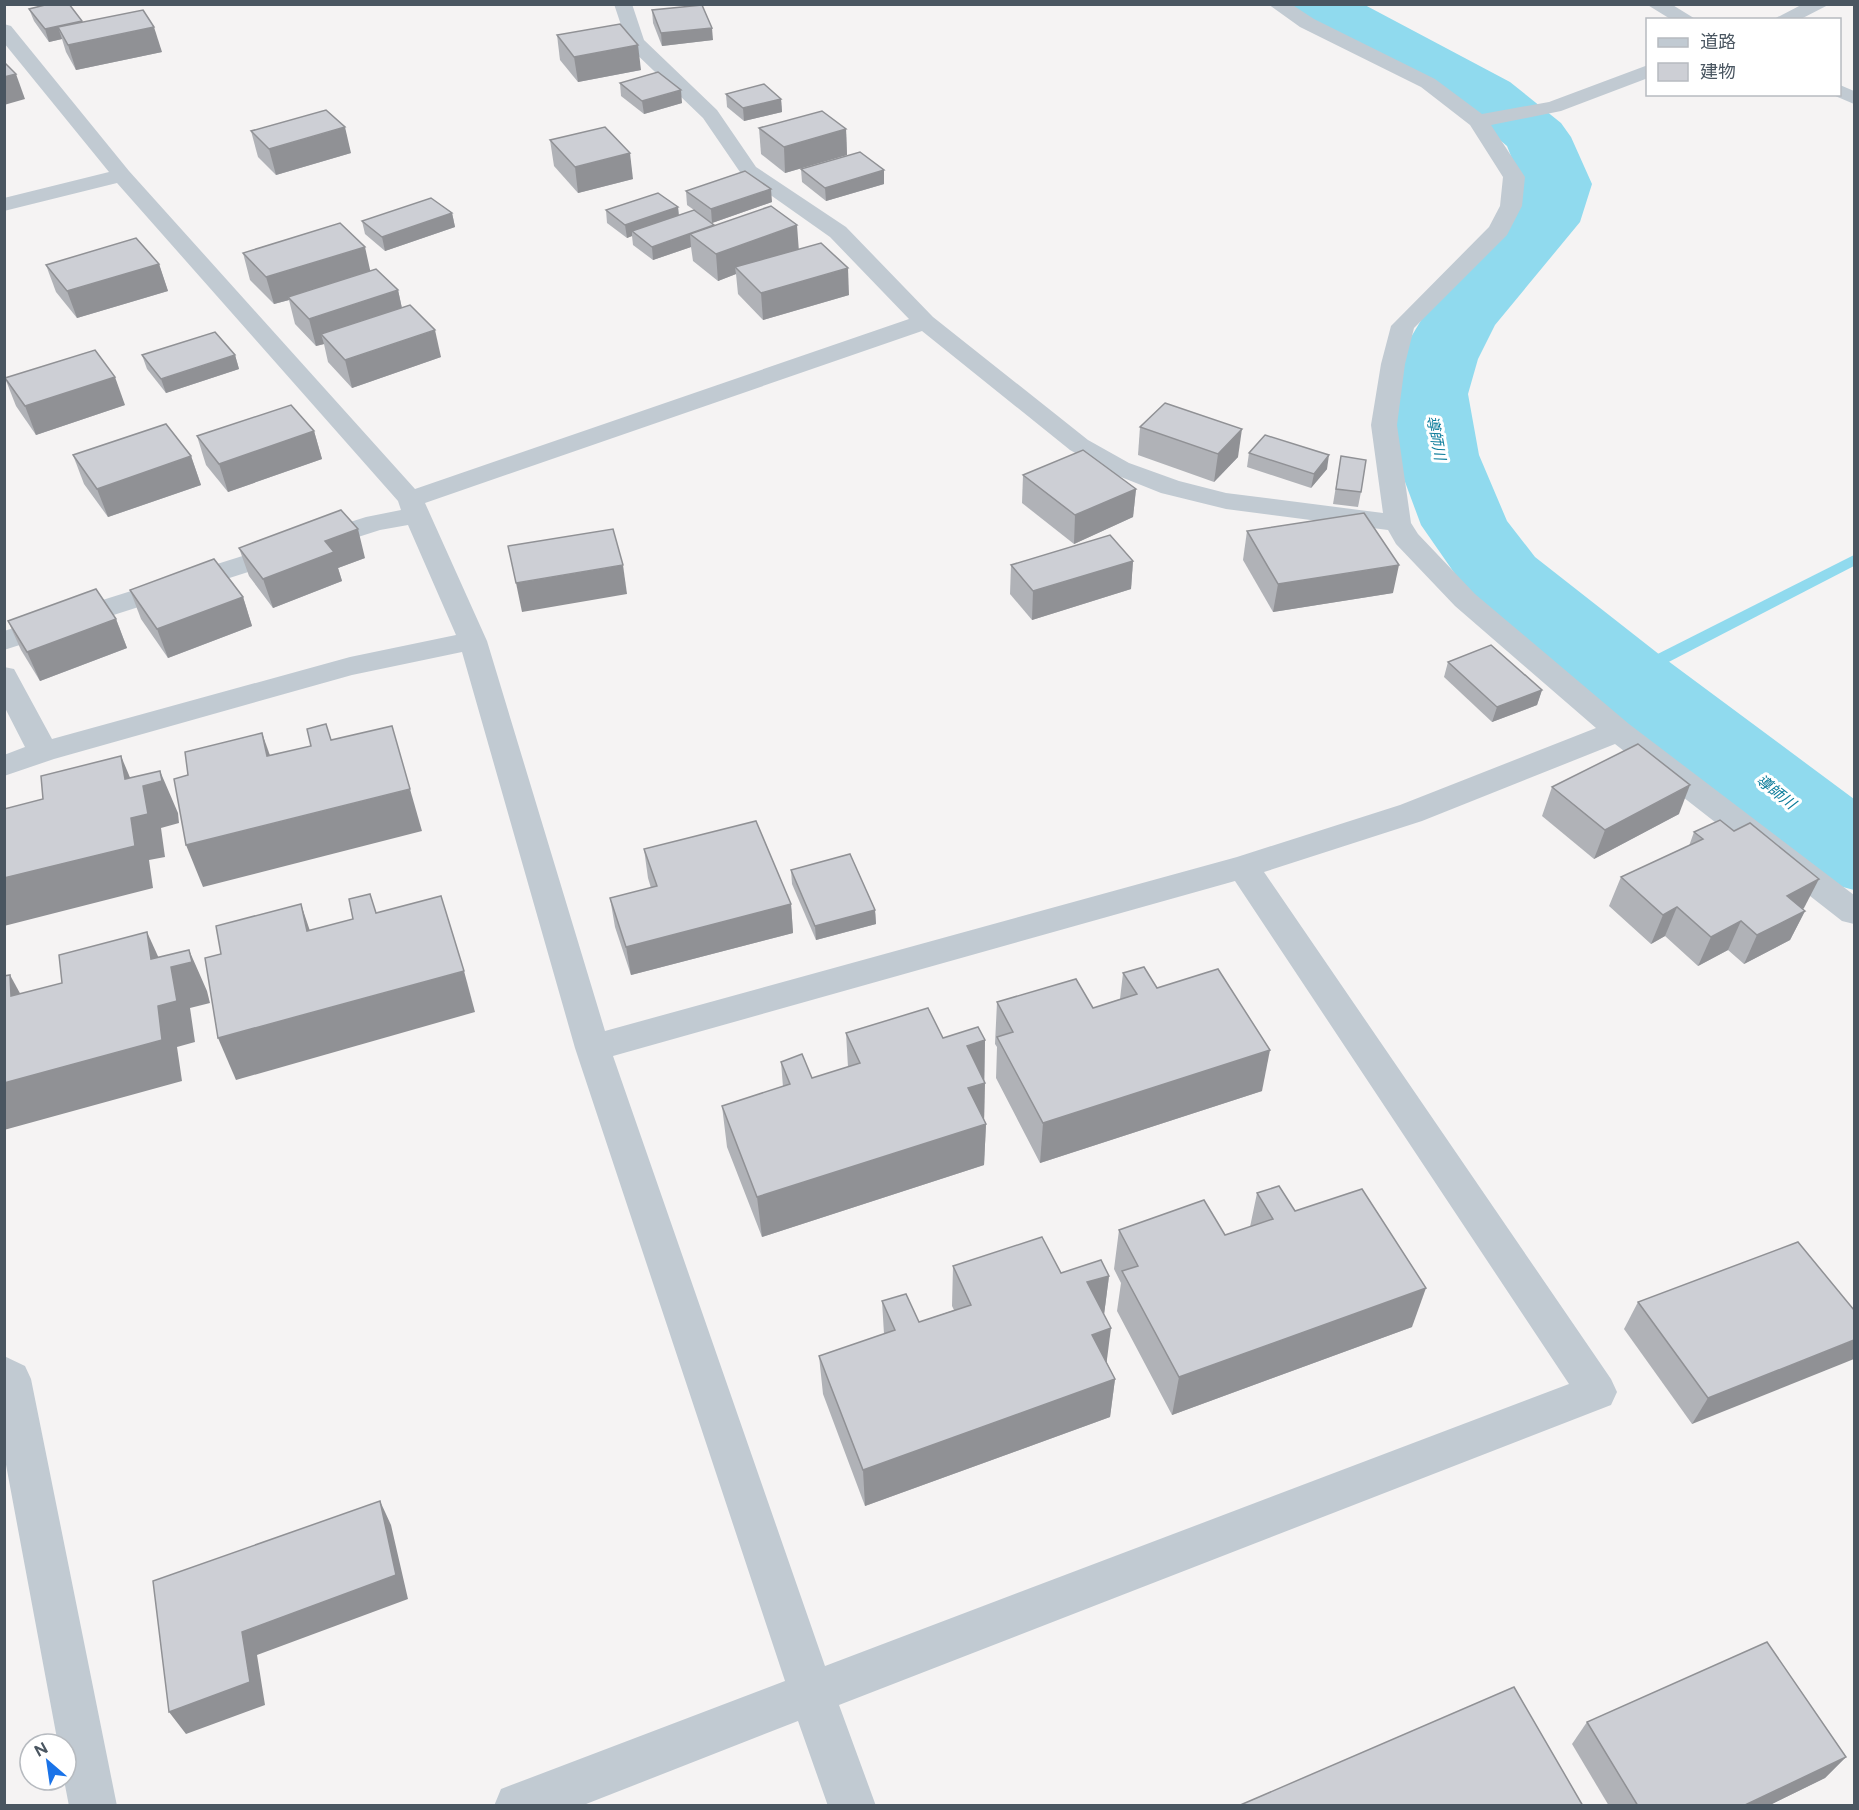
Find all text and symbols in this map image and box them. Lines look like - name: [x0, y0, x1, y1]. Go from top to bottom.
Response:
- legend: [1646, 18, 1841, 96]
- text: 道路: [1700, 31, 1736, 53]
- text: 建物: [1700, 61, 1736, 83]
- water label: 導師川: [1423, 414, 1450, 464]
- water label: 導師川: [1753, 771, 1801, 814]
- north arrow: [18, 1732, 78, 1792]
- text: N: [31, 1738, 51, 1761]

